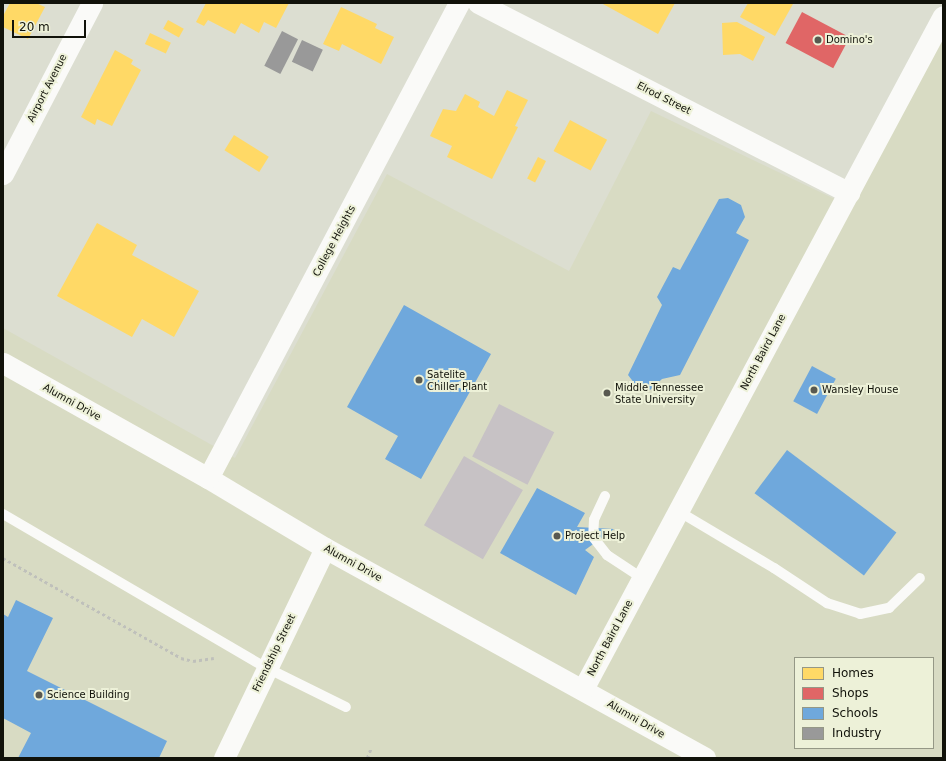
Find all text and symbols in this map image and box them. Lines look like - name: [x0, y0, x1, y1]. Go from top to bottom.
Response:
- scale bar: [14, 12, 88, 38]
- text: 20 m: [19, 20, 50, 34]
- place label: Domino's: [826, 34, 873, 46]
- marker: Domino's: [813, 35, 823, 45]
- street label: Airport Avenue: [25, 52, 69, 124]
- street label: Elrod Street: [635, 79, 693, 117]
- street label: College Heights: [310, 203, 358, 279]
- street label: North Baird Lane: [738, 312, 788, 392]
- place label: Satelite Chiller Plant: [427, 368, 487, 392]
- marker: Satelite Chiller Plant: [414, 375, 424, 385]
- street label: Alumni Drive: [41, 381, 103, 423]
- place label: Middle Tennessee State University: [615, 381, 703, 404]
- place label: Wansley House: [822, 384, 898, 396]
- marker: Wansley House: [809, 385, 819, 395]
- marker: Middle Tennessee State University: [602, 388, 612, 398]
- place label: Project Help: [565, 530, 625, 542]
- marker: Project Help: [552, 531, 562, 541]
- street label: Alumni Drive: [322, 542, 384, 584]
- street label: North Baird Lane: [585, 598, 635, 678]
- street label: Friendship Street: [250, 612, 298, 694]
- legend: [794, 657, 934, 749]
- text: Homes: [832, 666, 874, 680]
- text: Shops: [832, 686, 868, 700]
- place label: Science Building: [47, 689, 130, 701]
- marker: Science Building: [34, 690, 44, 700]
- street label: Alumni Drive: [605, 698, 667, 740]
- text: Schools: [832, 706, 878, 720]
- text: Industry: [832, 726, 881, 740]

